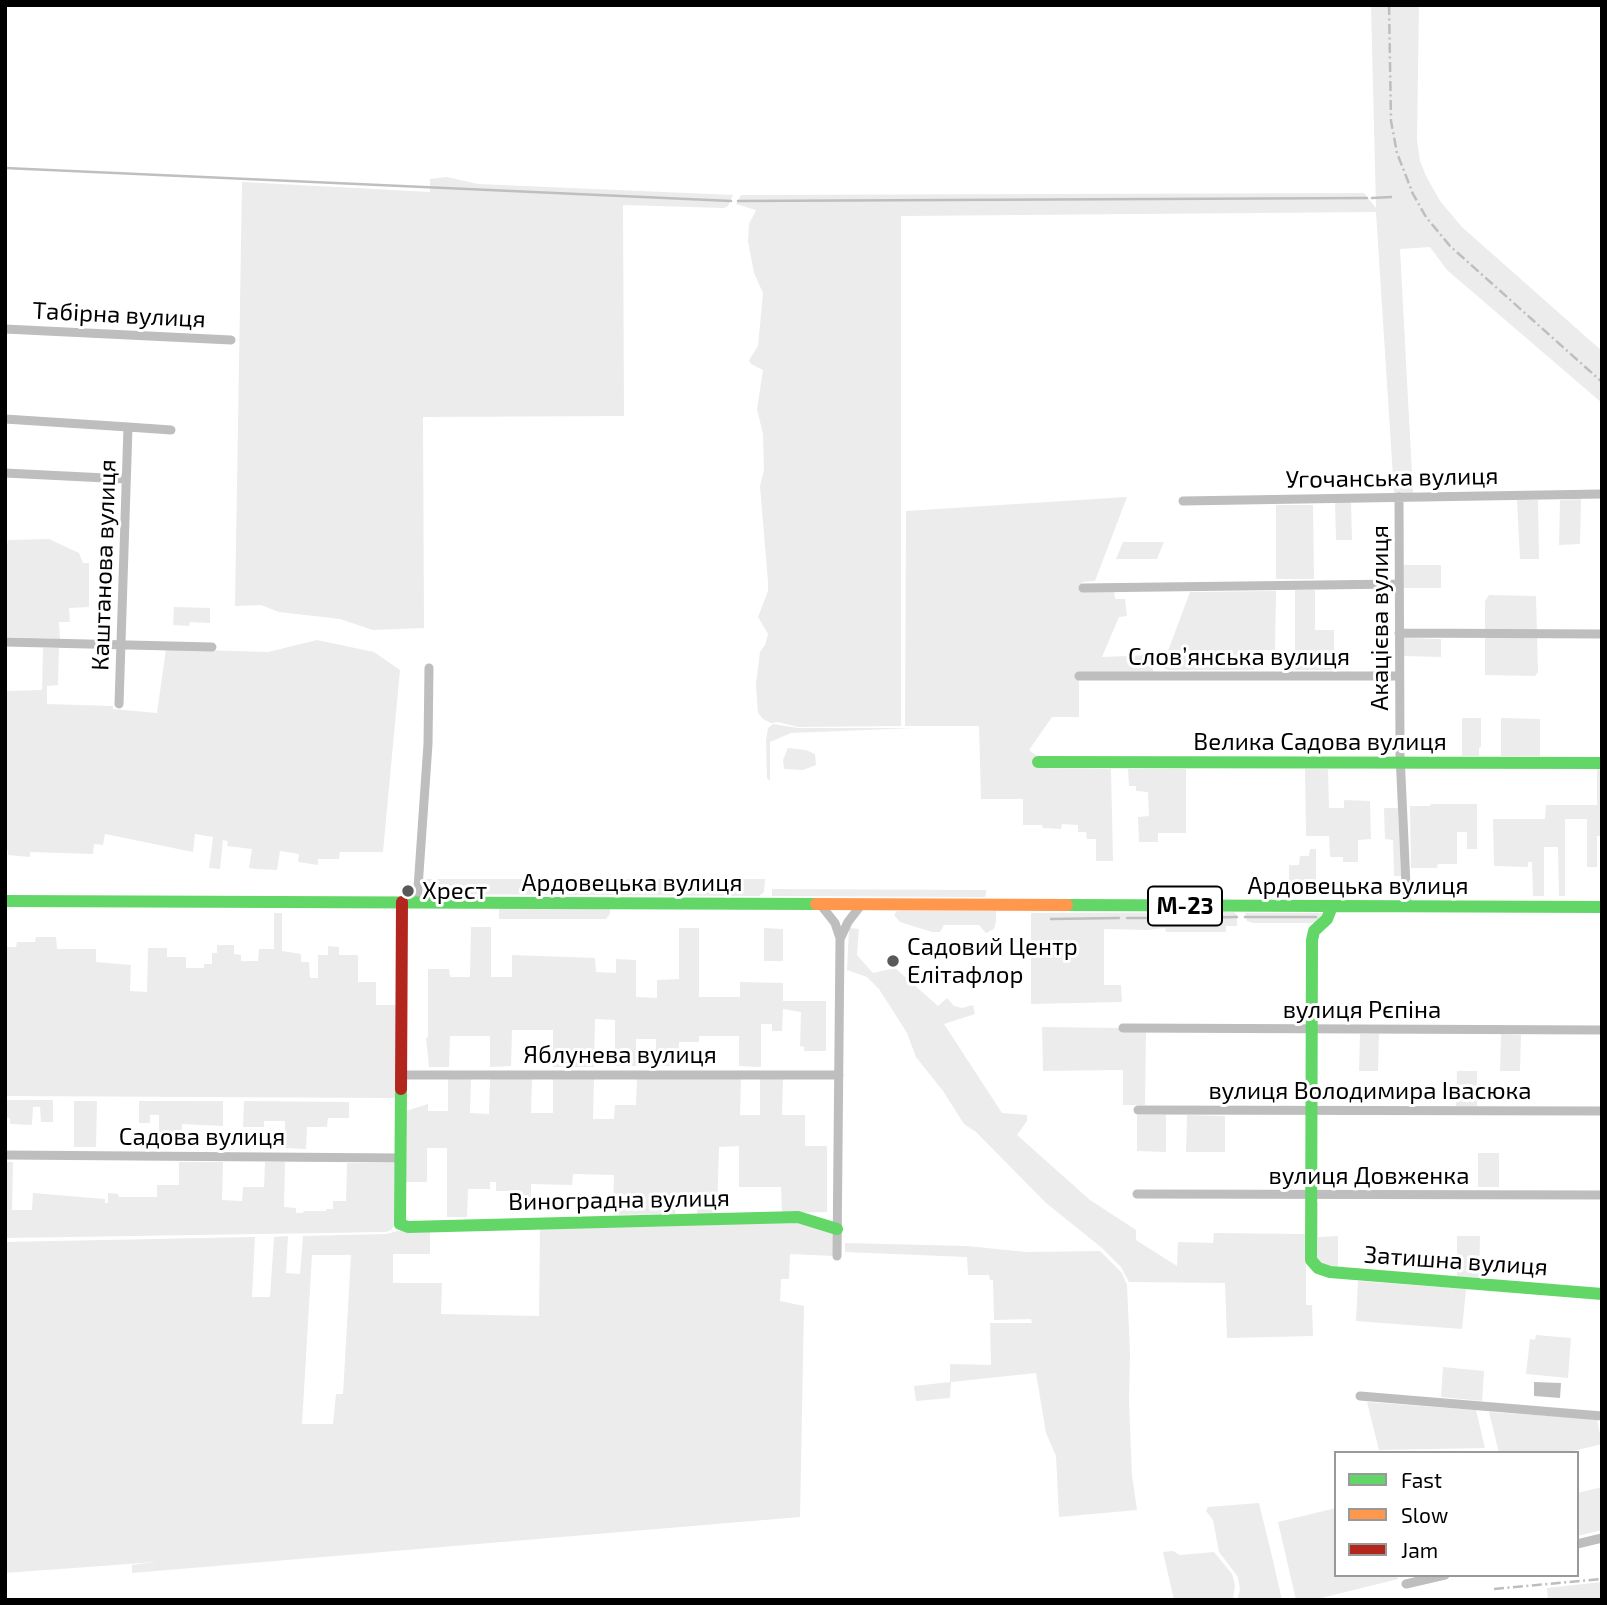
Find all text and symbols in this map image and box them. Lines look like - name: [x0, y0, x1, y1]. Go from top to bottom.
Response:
- street label: Табірна вулиця: [32, 296, 206, 334]
- street label: Каштанова вулиця: [86, 459, 122, 671]
- street label: Угочанська вулиця: [1285, 462, 1499, 494]
- street label: Акацієва вулиця: [1366, 525, 1394, 711]
- street label: Словʼянська вулиця: [1128, 643, 1350, 671]
- street label: Велика Садова вулиця: [1193, 728, 1447, 756]
- street label: Ардовецька вулиця: [522, 869, 742, 897]
- street label: Ардовецька вулиця: [1248, 872, 1468, 900]
- place label: Хрест: [422, 877, 487, 905]
- marker: Хрест: [400, 883, 416, 899]
- road number: М-23: [1148, 886, 1222, 925]
- place label: Садовий Центр Елітафлор: [907, 933, 1078, 989]
- marker: Садовий Центр Елітафлор: [885, 953, 901, 969]
- street label: вулиця Рєпіна: [1283, 996, 1441, 1024]
- street label: Яблунева вулиця: [523, 1041, 717, 1069]
- street label: вулиця Володимира Івасюка: [1208, 1077, 1532, 1105]
- street label: Садова вулиця: [119, 1123, 285, 1151]
- street label: вулиця Довженка: [1269, 1162, 1469, 1190]
- street label: Виноградна вулиця: [508, 1184, 730, 1216]
- street label: Затишна вулиця: [1363, 1240, 1549, 1282]
- legend: [1334, 1451, 1579, 1577]
- text: Fast: [1401, 1467, 1442, 1492]
- text: Slow: [1401, 1502, 1448, 1527]
- text: Jam: [1401, 1537, 1438, 1562]

